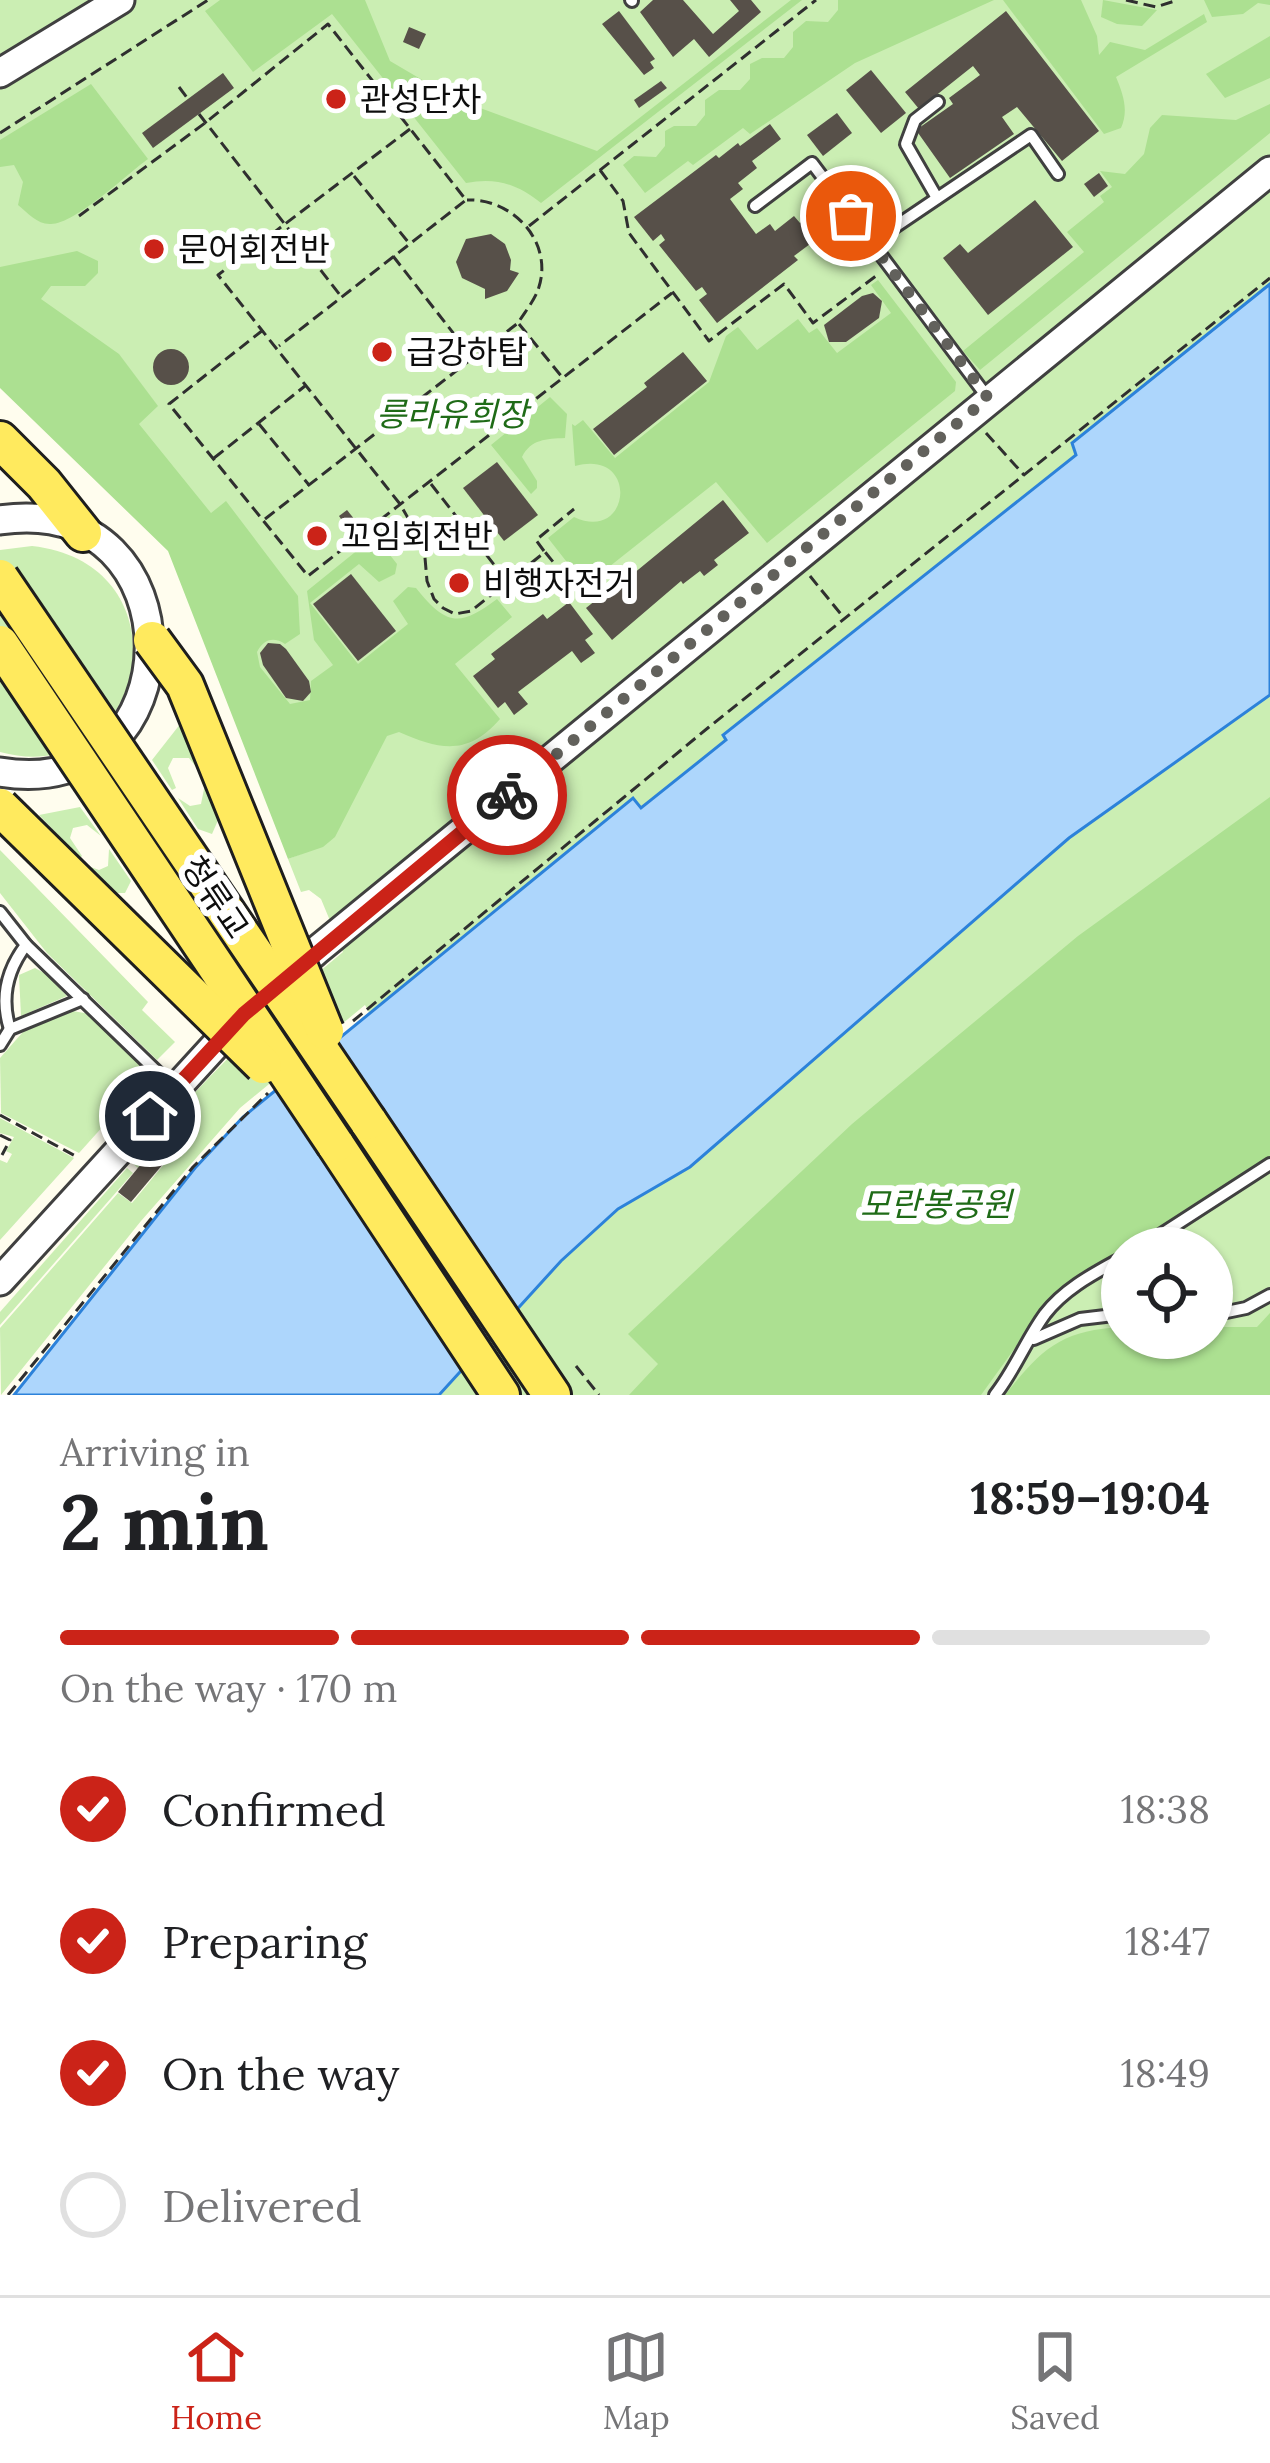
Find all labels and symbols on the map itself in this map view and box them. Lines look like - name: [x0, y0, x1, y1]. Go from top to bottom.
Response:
- place label: 관성단차: [360, 78, 481, 120]
- marker: 관성단차: [323, 86, 349, 112]
- pin: [800, 165, 902, 267]
- place label: 문어회전반: [178, 228, 330, 270]
- marker: 문어회전반: [141, 236, 167, 262]
- place label: 급강하탑: [406, 331, 527, 373]
- marker: 급강하탑: [369, 339, 395, 365]
- park label: 릉라유희장: [376, 393, 533, 435]
- place label: 꼬임회전반: [341, 515, 493, 557]
- marker: 꼬임회전반: [304, 523, 330, 549]
- place label: 비행자전거: [483, 562, 635, 604]
- marker: 비행자전거: [446, 570, 472, 596]
- courier: [447, 735, 567, 855]
- street label: 청류교: [173, 847, 259, 947]
- pin: [99, 1065, 201, 1167]
- park label: 모란봉공원: [860, 1183, 1015, 1225]

